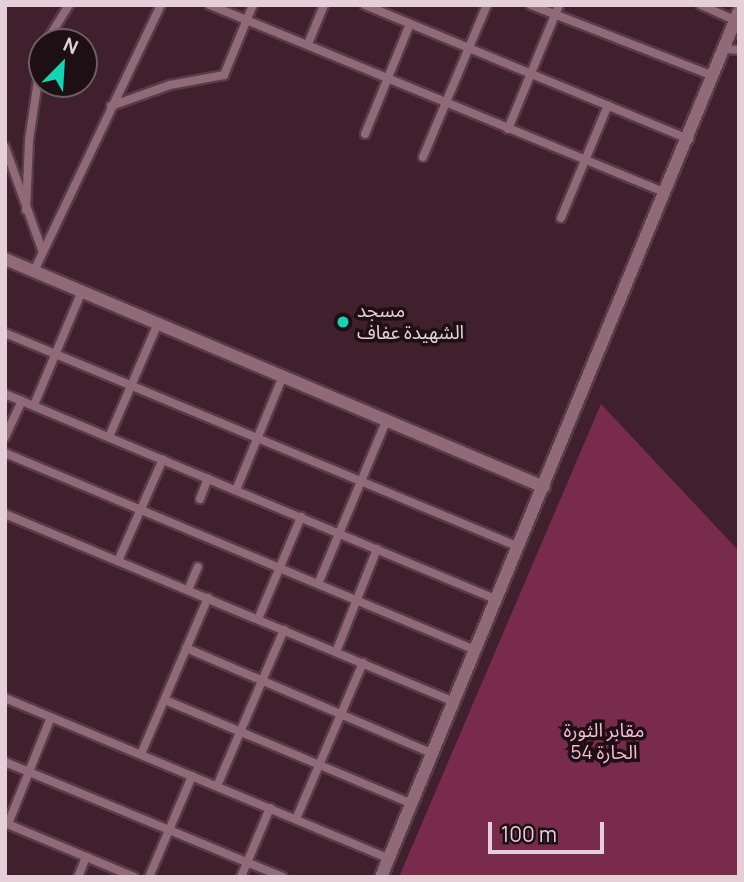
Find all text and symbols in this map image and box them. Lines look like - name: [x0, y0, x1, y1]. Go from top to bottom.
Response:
- north arrow: [28, 28, 98, 98]
- text: N: [59, 31, 82, 60]
- place label: مسجد الشهيدة عفاف: [357, 300, 464, 344]
- marker: مسجد الشهيدة عفاف: [335, 314, 351, 330]
- park label: مقابر الثورة الحارة 54: [564, 720, 644, 764]
- scale bar: [492, 808, 608, 852]
- text: 100 m: [501, 820, 557, 848]

